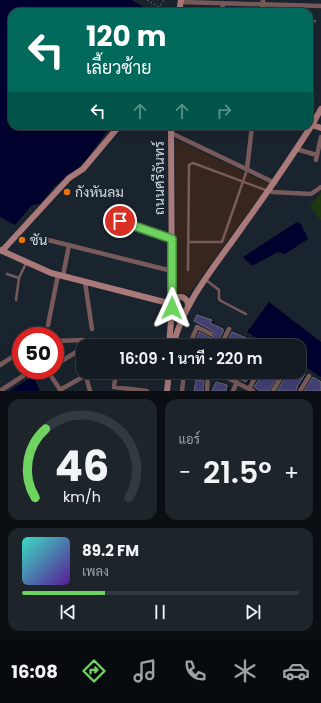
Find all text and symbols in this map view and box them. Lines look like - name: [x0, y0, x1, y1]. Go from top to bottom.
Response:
- text: 120 m: [86, 17, 166, 56]
- icon: left: [20, 24, 72, 76]
- text: เลี้ยวซ้าย: [86, 55, 152, 80]
- icon: left: [87, 100, 109, 122]
- icon: ahead: [129, 100, 151, 122]
- icon: ahead: [171, 100, 193, 122]
- icon: right: [213, 100, 235, 122]
- street label: ถนนศรีจันทร์: [149, 141, 169, 215]
- place label: กังหันลม: [75, 182, 124, 202]
- marker: กังหันลม: [62, 187, 72, 197]
- pin: [103, 204, 137, 238]
- icon: arrive: [109, 210, 131, 232]
- place label: ซัน: [30, 230, 48, 250]
- marker: ซัน: [17, 235, 27, 245]
- position arrow: [151, 287, 193, 329]
- speed limit sign: 50: [12, 327, 64, 379]
- text: 16:09 · 1 นาที · 220 m: [120, 348, 262, 369]
- text: แอร์: [179, 430, 200, 449]
- text: 46: [55, 436, 110, 495]
- text: 21.5°: [203, 451, 272, 494]
- text: −: [179, 457, 191, 488]
- text: +: [284, 457, 299, 488]
- text: km/h: [63, 486, 101, 506]
- text: 89.2 FM: [82, 540, 139, 561]
- text: เพลง: [82, 562, 109, 581]
- icon: previous: [57, 601, 79, 623]
- icon: pause: [149, 601, 171, 623]
- icon: next: [242, 601, 264, 623]
- icon: directions: [80, 657, 108, 685]
- icon: music: [131, 657, 159, 685]
- icon: phone: [181, 657, 209, 685]
- icon: climate: [231, 657, 259, 685]
- icon: car: [282, 657, 310, 685]
- text: 16:08: [11, 659, 58, 684]

